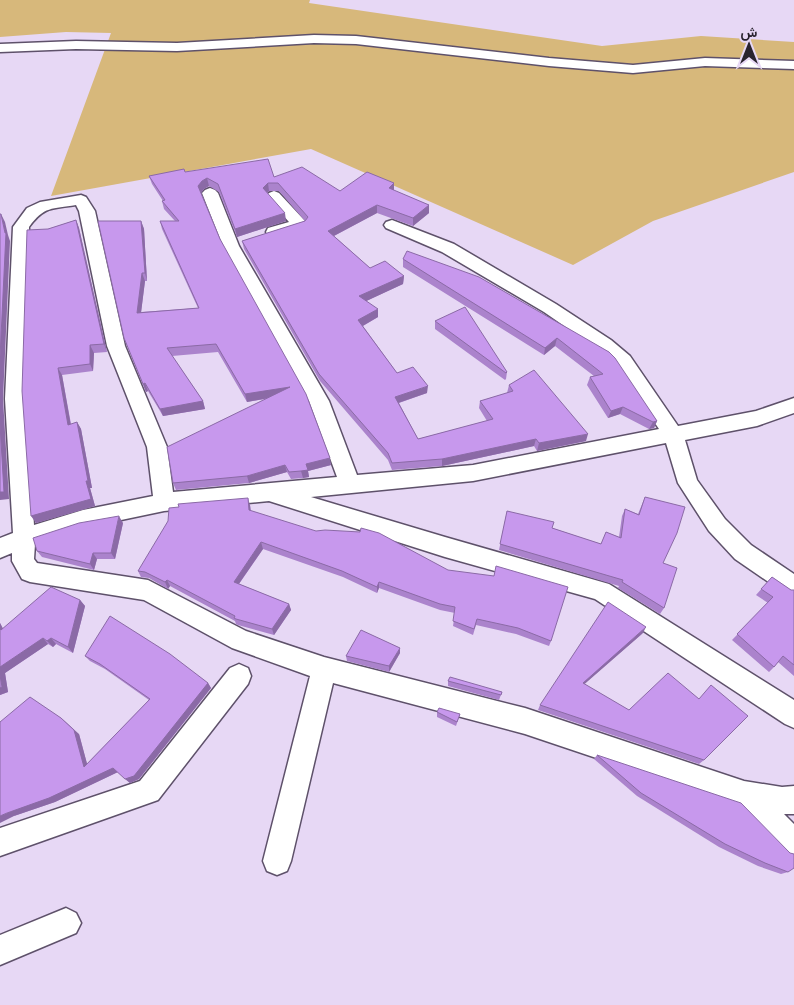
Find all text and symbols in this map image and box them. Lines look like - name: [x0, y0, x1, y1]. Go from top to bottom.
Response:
- north arrow: [724, 20, 774, 70]
- text: ش: [741, 24, 758, 41]

